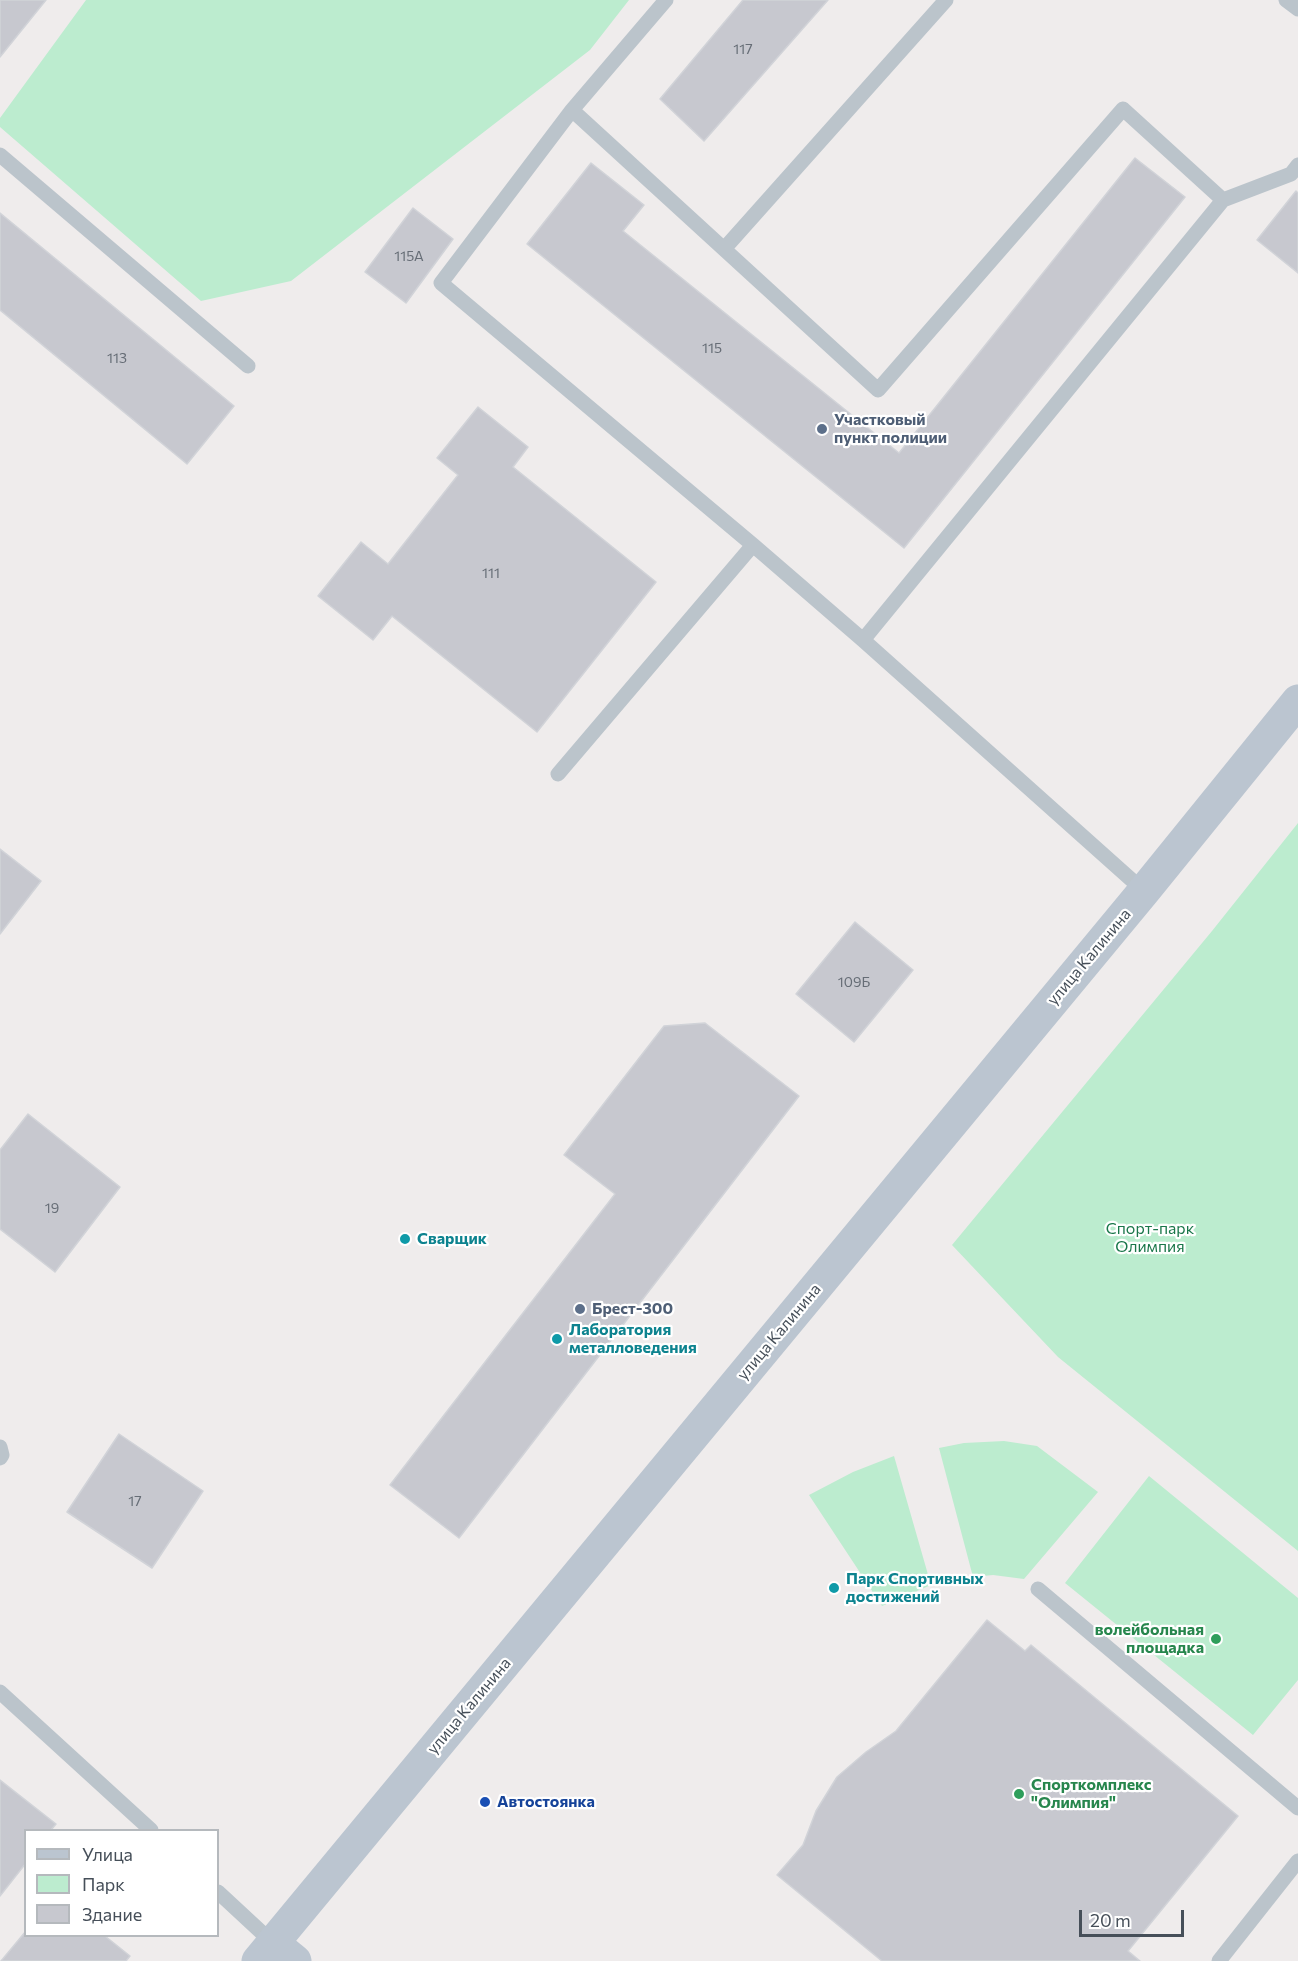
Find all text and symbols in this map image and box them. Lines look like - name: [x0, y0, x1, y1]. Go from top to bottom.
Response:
- house number: 117: [733, 41, 753, 57]
- house number: 115А: [394, 248, 424, 264]
- house number: 115: [702, 340, 722, 356]
- house number: 113: [107, 350, 127, 366]
- place label: Участковый пункт полиции: [834, 410, 947, 448]
- marker: Участковый пункт полиции: [815, 422, 829, 436]
- house number: 111: [482, 565, 500, 581]
- street label: улица Калинина: [1043, 905, 1135, 1009]
- house number: 109Б: [838, 974, 870, 990]
- house number: 19: [45, 1200, 59, 1216]
- park label: Спорт-парк Олимпия: [1106, 1219, 1194, 1257]
- place label: Сварщик: [417, 1229, 487, 1249]
- marker: Сварщик: [398, 1232, 412, 1246]
- street label: улица Калинина: [733, 1280, 825, 1384]
- place label: Брест-300: [592, 1299, 673, 1319]
- marker: Брест-300: [573, 1302, 587, 1316]
- place label: Лаборатория металловедения: [569, 1320, 697, 1358]
- marker: Лаборатория металловедения: [550, 1332, 564, 1346]
- house number: 17: [128, 1493, 142, 1509]
- place label: Парк Спортивных достижений: [846, 1569, 984, 1607]
- marker: Парк Спортивных достижений: [827, 1581, 841, 1595]
- place label: волейбольная площадка: [1095, 1620, 1204, 1658]
- marker: волейбольная площадка: [1209, 1632, 1223, 1646]
- street label: улица Калинина: [423, 1654, 515, 1758]
- place label: Спорткомплекс "Олимпия": [1031, 1775, 1152, 1813]
- marker: Спорткомплекс "Олимпия": [1012, 1787, 1026, 1801]
- place label: Автостоянка: [497, 1792, 595, 1812]
- marker: Автостоянка: [478, 1795, 492, 1809]
- legend: [24, 1829, 219, 1937]
- text: Улица: [82, 1843, 133, 1865]
- text: Парк: [82, 1873, 125, 1895]
- scale bar: [1082, 1898, 1187, 1936]
- text: Здание: [82, 1903, 142, 1925]
- text: 20 m: [1090, 1909, 1131, 1931]

